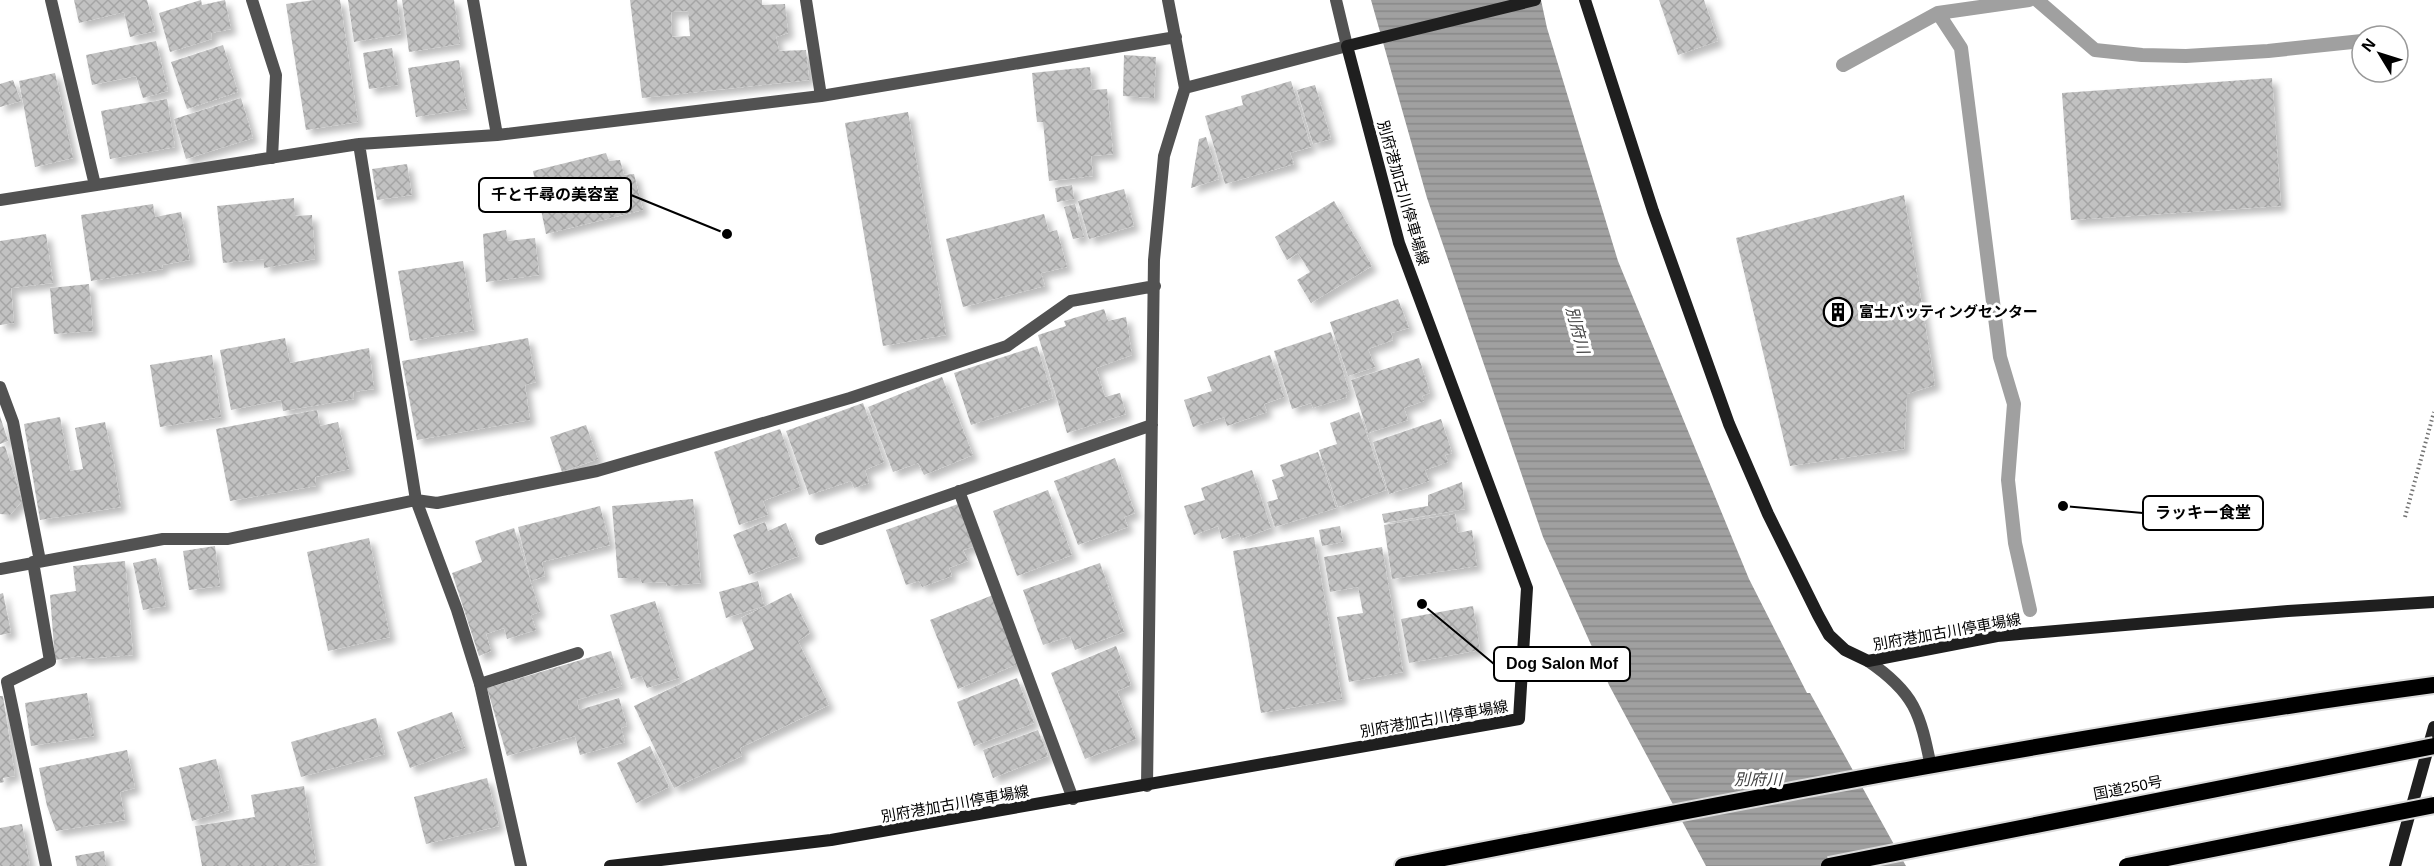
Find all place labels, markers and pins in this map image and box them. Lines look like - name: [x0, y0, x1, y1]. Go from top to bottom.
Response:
- callout: 千と千尋の美容室: [479, 178, 631, 212]
- building icon: 富士バッティングセンター: [1822, 296, 1854, 328]
- place label: 富士バッティングセンター: [1859, 303, 2038, 320]
- callout: ラッキー食堂: [2143, 496, 2263, 530]
- callout: Dog Salon Mof: [1494, 647, 1630, 681]

